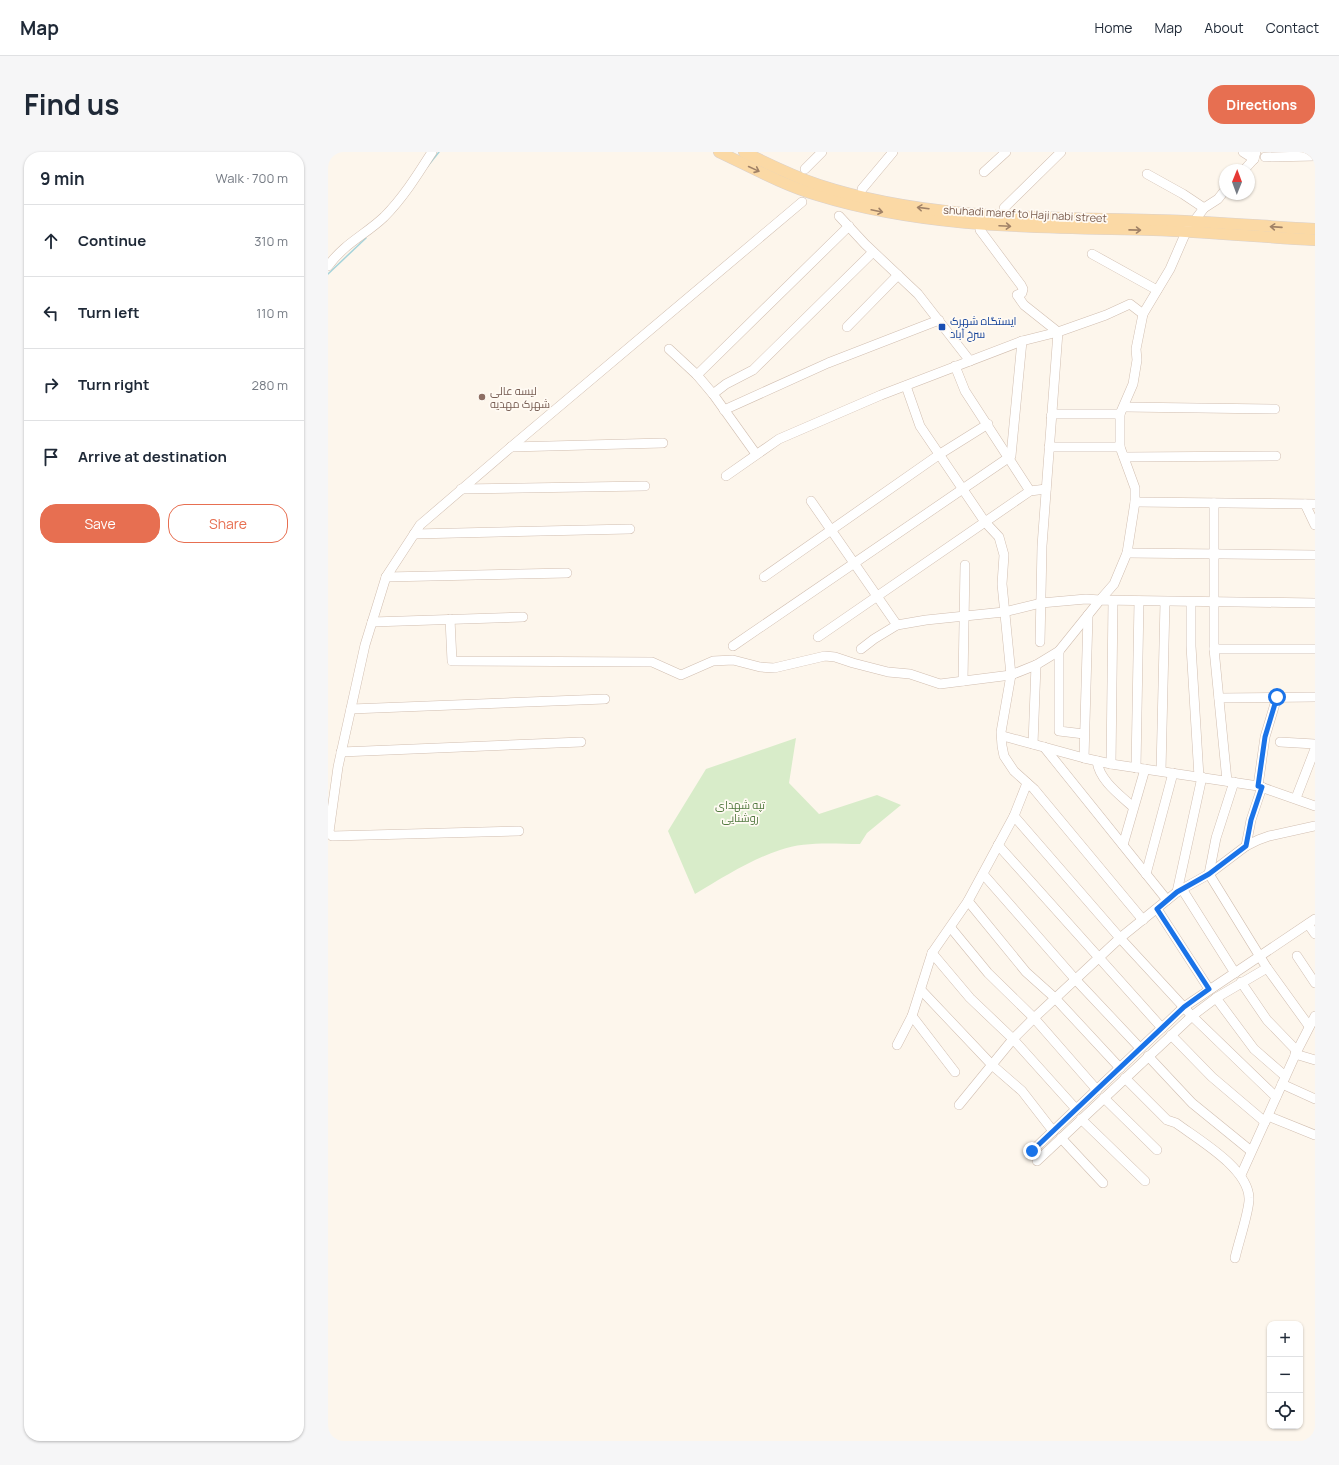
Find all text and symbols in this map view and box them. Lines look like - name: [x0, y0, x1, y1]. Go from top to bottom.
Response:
- text: Map: [20, 15, 59, 41]
- text: Home: [1095, 18, 1132, 37]
- text: Map: [1154, 18, 1182, 37]
- text: About: [1204, 18, 1244, 37]
- text: Contact: [1266, 18, 1319, 37]
- text: Find us: [24, 85, 119, 123]
- button: Directions: [1208, 85, 1315, 124]
- north arrow: [1219, 164, 1255, 200]
- one-way arrow: [748, 166, 760, 173]
- text: 9 min: [40, 167, 85, 190]
- text: Walk · 700 m: [216, 169, 288, 187]
- street label: shuhadi maref to Haji nabi street: [943, 202, 1107, 225]
- one-way arrow: [917, 204, 930, 212]
- one-way arrow: [870, 207, 883, 215]
- one-way arrow: [998, 222, 1011, 230]
- one-way arrow: [1270, 223, 1283, 230]
- one-way arrow: [1128, 226, 1141, 234]
- icon: ahead: [40, 230, 62, 252]
- text: Continue: [78, 230, 146, 251]
- text: 310 m: [254, 232, 288, 250]
- icon: left: [40, 302, 62, 324]
- text: Turn left: [78, 302, 140, 323]
- text: 110 m: [256, 304, 288, 322]
- place label: ایستگاه شهرک سرخ آباد: [950, 313, 1017, 342]
- marker: ایستگاه شهرک سرخ آباد: [937, 322, 947, 332]
- icon: right: [40, 374, 62, 396]
- text: Turn right: [78, 374, 149, 395]
- text: 280 m: [251, 376, 288, 394]
- place label: لیسه عالی شهرک مهدیه: [490, 383, 550, 411]
- marker: لیسه عالی شهرک مهدیه: [477, 392, 487, 402]
- icon: arrive: [40, 446, 62, 468]
- text: Arrive at destination: [78, 446, 227, 467]
- button: Save: [40, 504, 160, 543]
- button: Share: [168, 504, 288, 543]
- route start: [1268, 688, 1286, 706]
- park label: تپه شهدای روشنایی: [715, 797, 765, 825]
- route end: [1023, 1142, 1041, 1160]
- map controls: [1267, 1321, 1303, 1429]
- button: +: [1267, 1321, 1303, 1357]
- button: −: [1267, 1357, 1303, 1393]
- button: locate: [1267, 1393, 1303, 1429]

